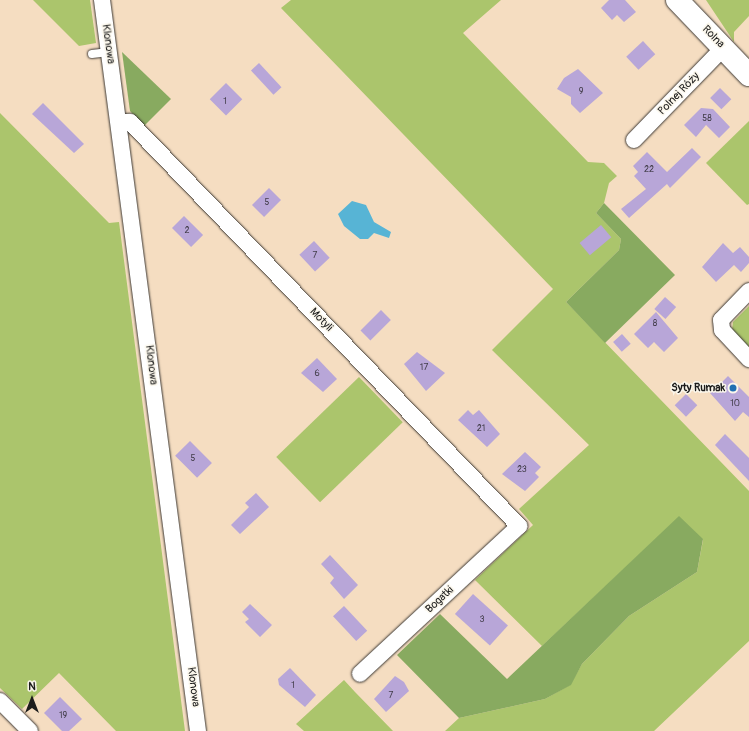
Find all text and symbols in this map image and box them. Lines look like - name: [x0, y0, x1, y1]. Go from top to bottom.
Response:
- street label: Klonowa: [99, 23, 117, 65]
- street label: Rolna: [699, 23, 727, 51]
- street label: Polnej Róży: [656, 70, 702, 118]
- house number: 9: [579, 87, 583, 97]
- house number: 1: [223, 97, 227, 107]
- house number: 58: [702, 114, 712, 124]
- house number: 22: [644, 165, 654, 175]
- house number: 5: [265, 198, 269, 208]
- house number: 2: [184, 226, 190, 236]
- house number: 7: [313, 251, 317, 261]
- street label: Motyli: [307, 306, 335, 334]
- house number: 8: [653, 319, 657, 329]
- street label: Klonowa: [142, 344, 160, 386]
- house number: 17: [420, 363, 428, 373]
- house number: 6: [314, 369, 320, 379]
- place label: Syty Rumak: [671, 381, 725, 395]
- marker: Syty Rumak: [728, 383, 738, 393]
- house number: 10: [730, 399, 740, 409]
- house number: 21: [477, 424, 485, 434]
- house number: 5: [191, 454, 195, 464]
- house number: 23: [517, 465, 527, 475]
- street label: Bogatki: [423, 584, 457, 616]
- house number: 3: [479, 615, 485, 625]
- street label: Klonowa: [184, 666, 202, 708]
- north arrow: [12, 679, 52, 719]
- text: N: [28, 680, 36, 693]
- house number: 1: [291, 681, 295, 691]
- house number: 7: [389, 691, 393, 701]
- house number: 19: [59, 711, 67, 721]

